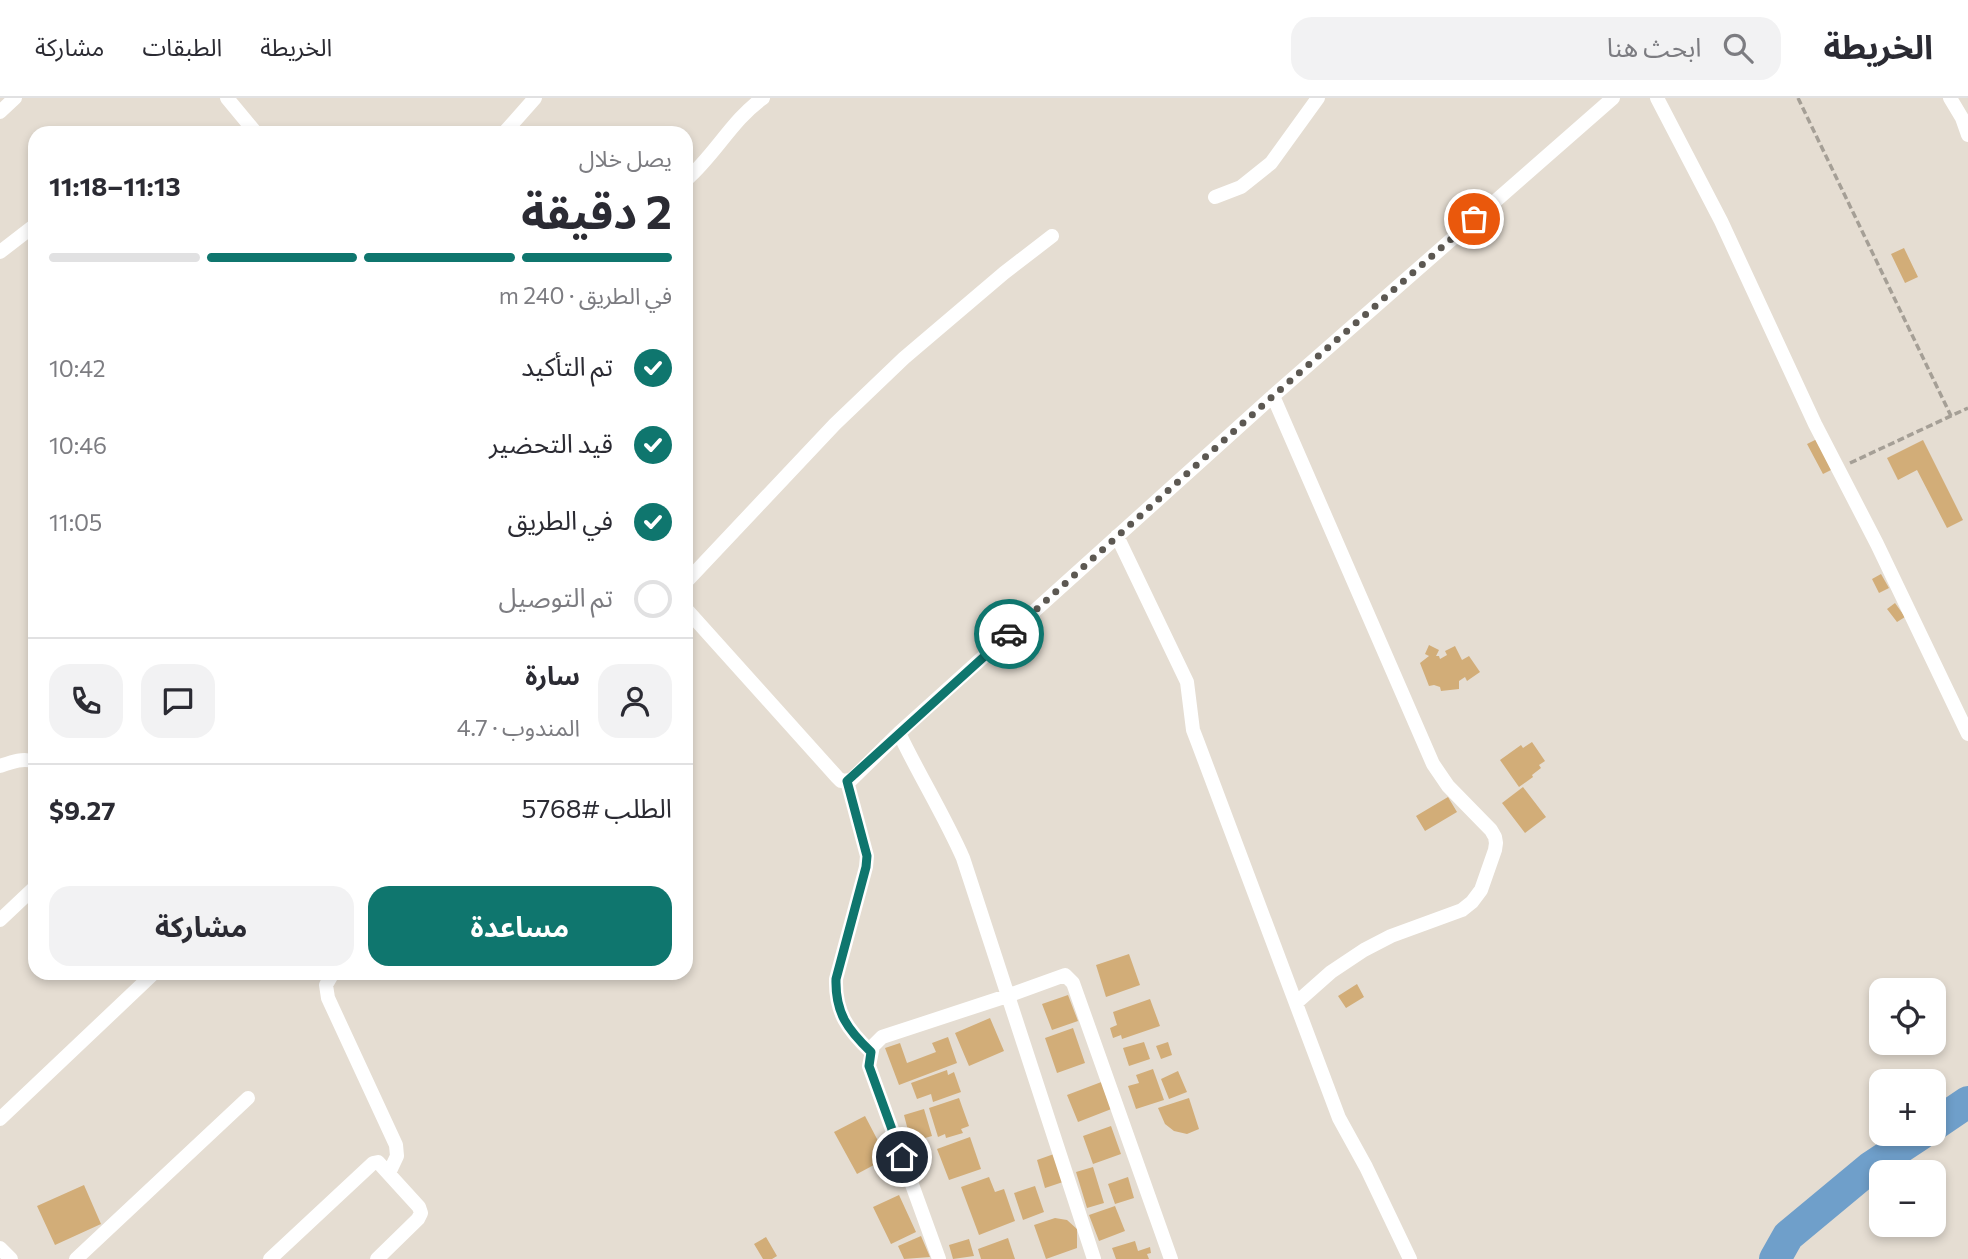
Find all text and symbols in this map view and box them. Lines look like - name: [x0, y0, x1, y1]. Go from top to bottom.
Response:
- search box: [1291, 17, 1781, 80]
- text: الخريطة: [1823, 25, 1933, 66]
- icon: search: [1719, 29, 1757, 67]
- text: ابحث هنا: [1607, 31, 1701, 62]
- text: مشاركة: [35, 32, 104, 61]
- text: الطبقات: [142, 32, 222, 61]
- text: الخريطة: [260, 32, 332, 61]
- text: يصل خلال: [579, 144, 672, 172]
- text: 11:13–11:18: [49, 170, 181, 201]
- text: 2 دقيقة: [521, 182, 672, 238]
- pin: [1444, 189, 1504, 249]
- icon: bag: [1455, 200, 1493, 238]
- text: في الطريق · 240 m: [499, 281, 672, 309]
- icon: check: [634, 349, 672, 387]
- text: تم التأكيد: [521, 350, 613, 381]
- text: 10:42: [49, 354, 106, 382]
- icon: check: [634, 426, 672, 464]
- text: قيد التحضير: [489, 427, 613, 458]
- text: 10:46: [49, 431, 107, 459]
- icon: check: [634, 503, 672, 541]
- text: في الطريق: [508, 504, 613, 535]
- text: 11:05: [49, 508, 102, 536]
- text: تم التوصيل: [499, 581, 613, 612]
- courier: [974, 599, 1044, 669]
- icon: car: [990, 615, 1028, 653]
- text: سارة: [525, 659, 580, 690]
- button: phone: [49, 664, 123, 738]
- button: chat: [141, 664, 215, 738]
- button: person: [598, 664, 672, 738]
- text: المندوب · 4.7: [457, 713, 580, 741]
- text: الطلب #5768: [521, 792, 672, 823]
- text: $9.27: [49, 794, 115, 825]
- button: مشاركة: [49, 886, 354, 966]
- button: مساعدة: [368, 886, 672, 966]
- map controls: [1869, 978, 1946, 1237]
- button: locate: [1869, 978, 1946, 1055]
- button: +: [1869, 1069, 1946, 1146]
- pin: [872, 1127, 932, 1187]
- icon: home: [883, 1138, 921, 1176]
- button: −: [1869, 1160, 1946, 1237]

